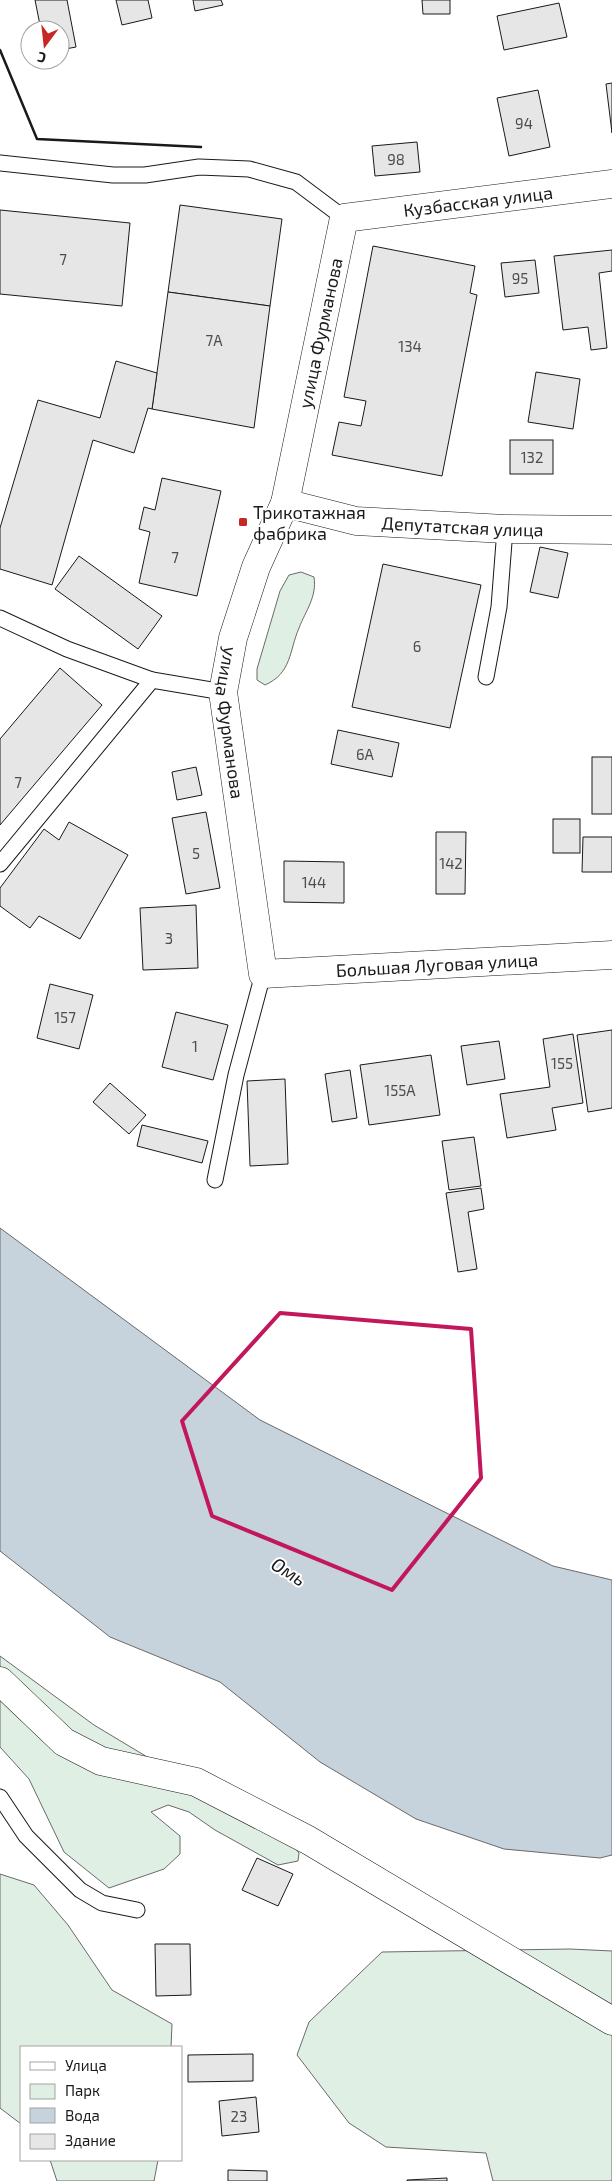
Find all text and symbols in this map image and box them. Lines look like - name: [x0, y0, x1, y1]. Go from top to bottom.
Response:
- north arrow: [20, 20, 70, 70]
- text: С: [35, 49, 48, 67]
- house number: 94: [515, 114, 533, 132]
- house number: 98: [387, 150, 405, 168]
- street label: Кузбасская улица: [402, 181, 554, 221]
- house number: 7: [59, 250, 67, 268]
- street label: улица Фурманова: [293, 256, 347, 410]
- house number: 95: [512, 269, 528, 287]
- house number: 7А: [205, 331, 223, 349]
- house number: 134: [398, 337, 422, 355]
- house number: 132: [521, 448, 543, 466]
- place label: Трикотажная фабрика: [253, 501, 366, 544]
- street label: Депутатская улица: [381, 511, 544, 540]
- marker: Трикотажная фабрика: [237, 516, 249, 528]
- house number: 7: [171, 548, 179, 566]
- house number: 6: [413, 637, 421, 655]
- street label: улица Фурманова: [211, 645, 249, 800]
- house number: 6А: [356, 745, 375, 763]
- house number: 7: [14, 773, 22, 791]
- house number: 5: [192, 844, 200, 862]
- house number: 142: [439, 854, 463, 872]
- house number: 144: [302, 873, 326, 891]
- house number: 3: [165, 929, 173, 947]
- street label: Большая Луговая улица: [335, 948, 539, 981]
- house number: 157: [54, 1008, 76, 1026]
- house number: 1: [192, 1037, 198, 1055]
- house number: 155: [551, 1054, 573, 1072]
- house number: 155А: [384, 1081, 416, 1099]
- water label: Омь: [267, 1552, 311, 1590]
- legend: [20, 2046, 182, 2161]
- text: Улица: [65, 2056, 107, 2074]
- text: Парк: [65, 2081, 100, 2099]
- text: Вода: [65, 2106, 100, 2124]
- house number: 23: [231, 2107, 247, 2125]
- text: Здание: [65, 2131, 116, 2149]

